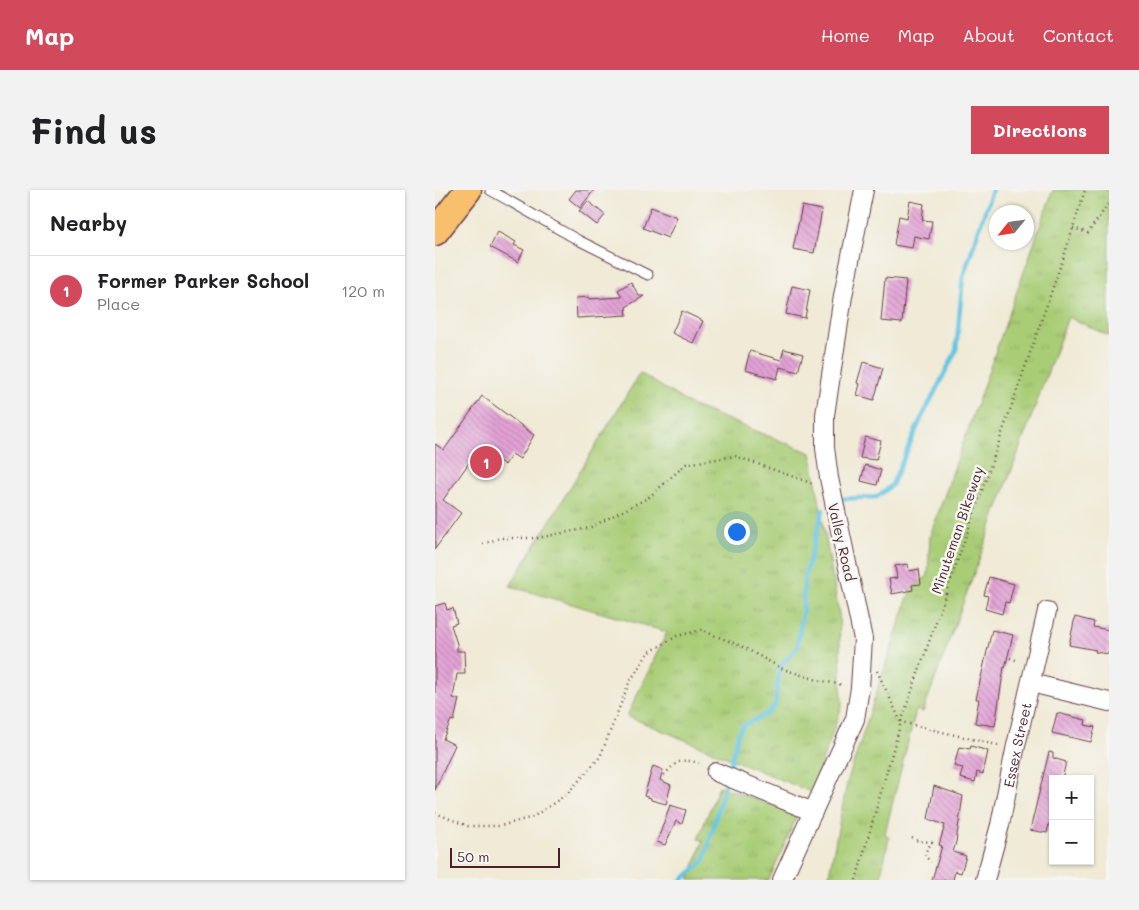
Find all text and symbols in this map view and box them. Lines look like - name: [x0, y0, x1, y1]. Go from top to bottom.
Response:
- text: Map: [25, 20, 74, 51]
- text: Home: [821, 23, 870, 47]
- text: Map: [898, 23, 934, 47]
- text: About: [962, 23, 1015, 47]
- text: Contact: [1043, 23, 1114, 47]
- button: Directions: [971, 106, 1109, 154]
- text: Find us: [30, 107, 157, 153]
- north arrow: [989, 205, 1034, 250]
- text: Nearby: [50, 209, 127, 236]
- text: Former Parker School: [97, 268, 309, 293]
- text: 1: [62, 280, 70, 301]
- text: 120 m: [341, 280, 385, 301]
- text: Place: [97, 293, 140, 314]
- pin: 1: [470, 443, 502, 481]
- street label: Minuteman Bikeway: [926, 464, 988, 596]
- street label: Valley Road: [824, 501, 860, 583]
- your location: [724, 519, 750, 545]
- street label: Essex Street: [998, 700, 1035, 789]
- map controls: [1049, 775, 1094, 865]
- button: +: [1049, 775, 1094, 820]
- button: −: [1049, 820, 1094, 865]
- scale bar: [450, 845, 560, 868]
- text: 50 m: [457, 847, 489, 866]

